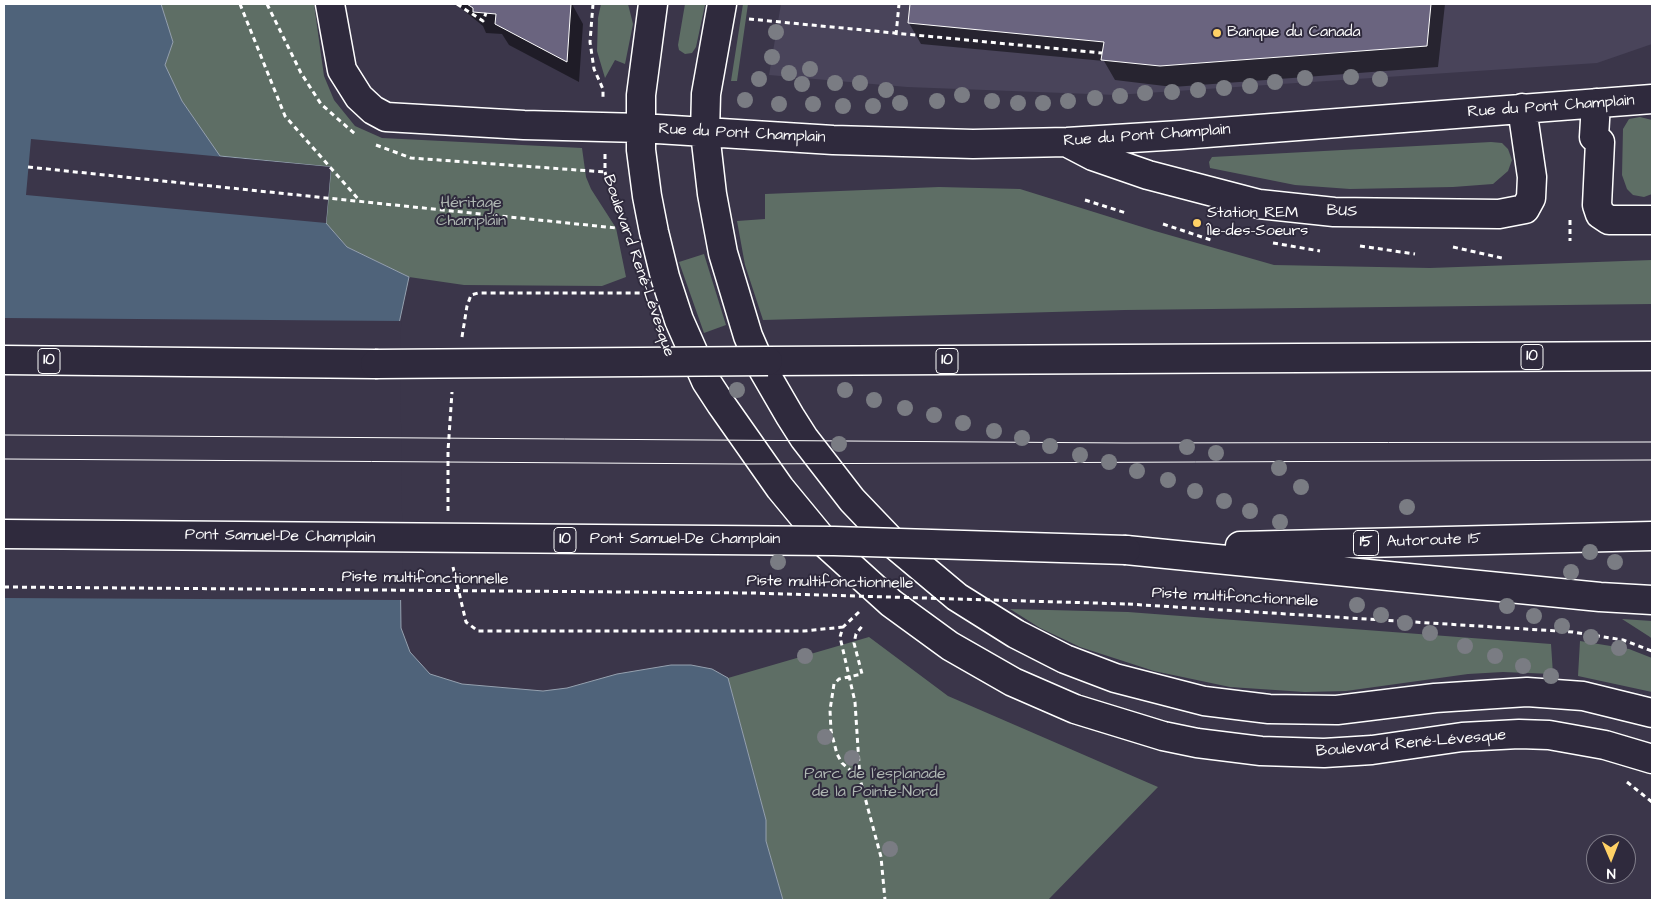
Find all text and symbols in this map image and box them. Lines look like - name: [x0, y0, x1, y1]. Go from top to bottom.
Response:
- place label: Banque du Canada: [1227, 23, 1361, 43]
- marker: Banque du Canada: [1211, 27, 1223, 39]
- street label: Rue du Pont Champlain: [1467, 92, 1635, 122]
- street label: Rue du Pont Champlain: [658, 120, 826, 148]
- street label: Rue du Pont Champlain: [1063, 121, 1231, 151]
- street label: Boulevard René-Lévesque: [598, 173, 678, 359]
- park label: Héritage Champlain: [436, 194, 506, 232]
- street label: BUS: [1326, 202, 1358, 222]
- place label: Station REM Île-des-Soeurs: [1207, 204, 1308, 242]
- marker: Station REM Île-des-Soeurs: [1191, 217, 1203, 229]
- road number: 10: [1521, 344, 1543, 370]
- road number: 10: [38, 348, 60, 374]
- road number: 10: [936, 348, 958, 374]
- street label: Pont Samuel-De Champlain: [185, 526, 375, 548]
- road number: 10: [554, 528, 576, 552]
- street label: Pont Samuel-De Champlain: [590, 530, 780, 550]
- road number: 15: [1354, 530, 1378, 556]
- street label: Autoroute 15: [1386, 530, 1482, 552]
- street label: Piste multifonctionnelle: [341, 568, 509, 590]
- street label: Piste multifonctionnelle: [746, 572, 914, 594]
- street label: Piste multifonctionnelle: [1151, 584, 1319, 612]
- street label: Boulevard René-Lévesque: [1315, 726, 1507, 762]
- park label: Parc de l'esplanade de la Pointe-Nord: [804, 765, 946, 803]
- north arrow: [1586, 834, 1636, 884]
- text: N: [1607, 863, 1616, 883]

